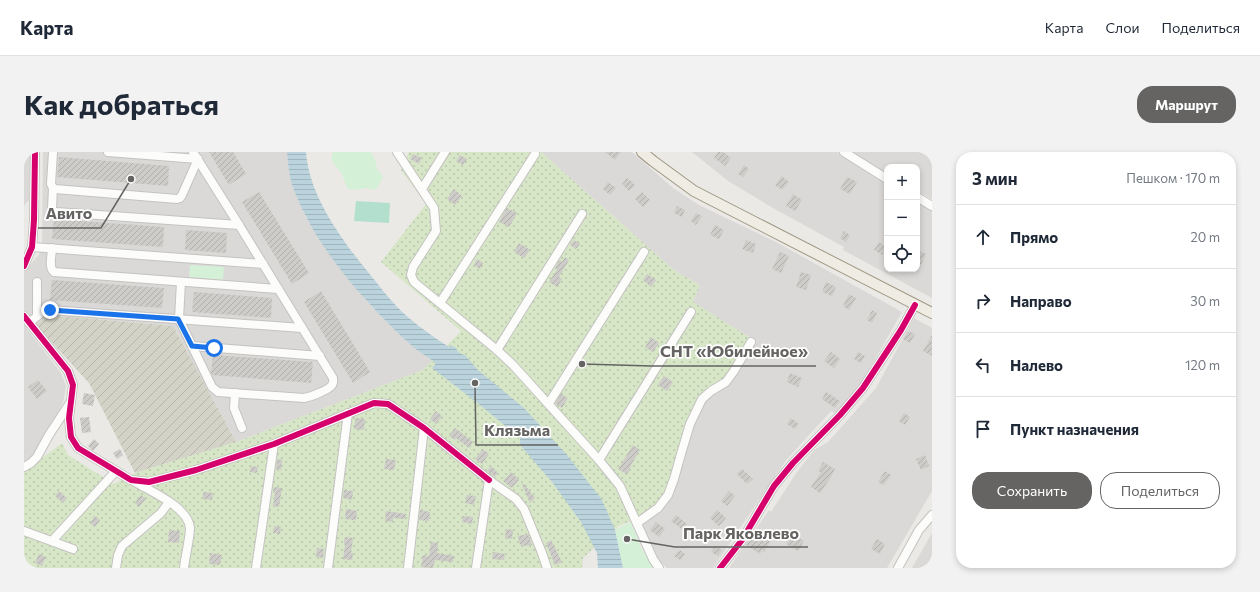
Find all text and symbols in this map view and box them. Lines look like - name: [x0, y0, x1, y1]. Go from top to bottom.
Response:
- text: Карта: [20, 16, 73, 39]
- text: Карта: [1045, 19, 1083, 36]
- text: Слои: [1105, 19, 1140, 36]
- text: Поделиться: [1162, 19, 1240, 36]
- button: Маршрут: [1137, 86, 1236, 123]
- text: Как добраться: [24, 87, 219, 121]
- map controls: [884, 164, 920, 272]
- button: +: [884, 164, 920, 200]
- text: 3 мин: [972, 168, 1018, 189]
- text: Пешком · 170 m: [1126, 170, 1220, 186]
- callout: Авито: [38, 200, 101, 228]
- button: −: [884, 200, 920, 236]
- text: Авито: [46, 203, 93, 222]
- icon: ahead: [972, 226, 994, 248]
- text: Прямо: [1010, 228, 1058, 246]
- text: 20 m: [1191, 229, 1220, 245]
- button: locate: [884, 236, 920, 272]
- icon: right: [972, 290, 994, 312]
- text: Направо: [1010, 292, 1072, 310]
- text: 30 m: [1190, 293, 1220, 309]
- route end: [41, 301, 59, 319]
- callout: СНТ «Юбилейное»: [652, 338, 816, 366]
- route start: [205, 339, 223, 357]
- text: СНТ «Юбилейное»: [660, 341, 808, 360]
- icon: left: [972, 354, 994, 376]
- text: Налево: [1010, 356, 1063, 374]
- text: 120 m: [1185, 357, 1220, 373]
- callout: Клязьма: [476, 417, 558, 445]
- icon: arrive: [972, 418, 994, 440]
- text: Клязьма: [484, 420, 550, 439]
- text: Пункт назначения: [1010, 420, 1139, 438]
- button: Сохранить: [972, 472, 1092, 509]
- button: Поделиться: [1100, 472, 1220, 509]
- callout: Парк Яковлево: [675, 519, 808, 547]
- text: Парк Яковлево: [683, 523, 800, 542]

